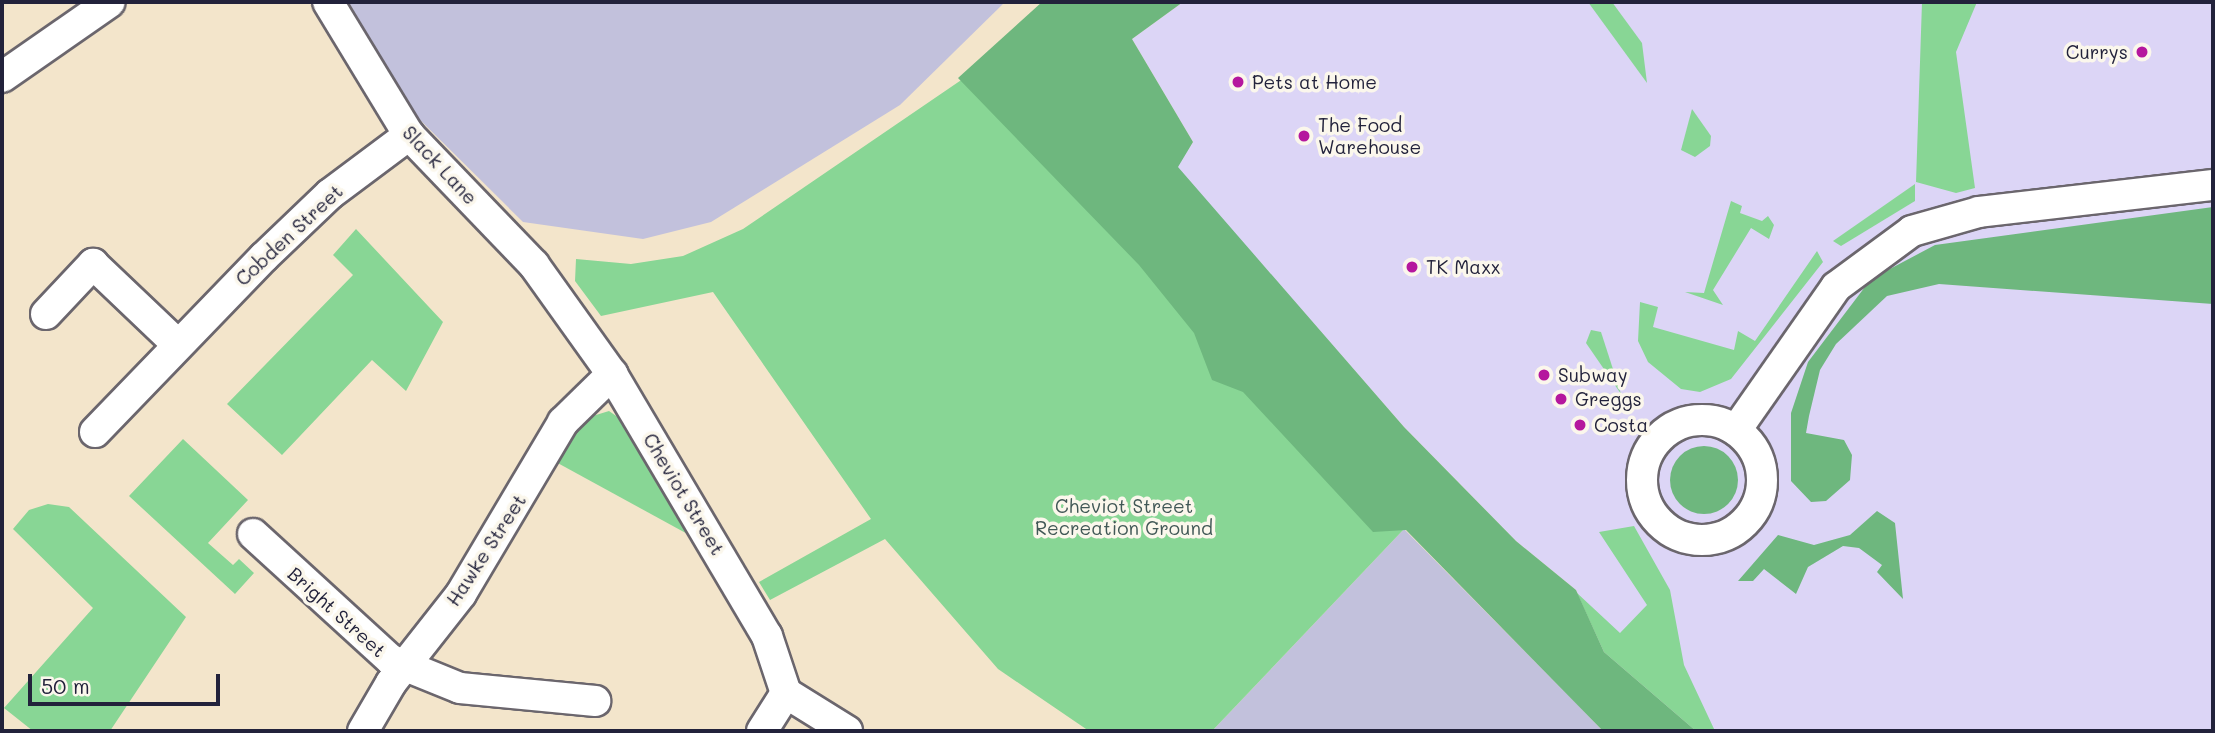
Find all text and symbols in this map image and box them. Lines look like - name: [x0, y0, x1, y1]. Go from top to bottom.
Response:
- place label: Currys: [2066, 41, 2128, 63]
- marker: Currys: [2134, 44, 2150, 60]
- place label: Pets at Home: [1252, 71, 1377, 93]
- marker: Pets at Home: [1230, 74, 1246, 90]
- place label: The Food Warehouse: [1318, 114, 1421, 158]
- street label: Slack Lane: [398, 121, 482, 209]
- marker: The Food Warehouse: [1296, 128, 1312, 144]
- street label: Cobden Street: [231, 180, 347, 290]
- place label: TK Maxx: [1426, 256, 1501, 278]
- marker: TK Maxx: [1404, 259, 1420, 275]
- place label: Subway: [1558, 364, 1628, 386]
- marker: Subway: [1536, 367, 1552, 383]
- place label: Greggs: [1575, 388, 1642, 410]
- marker: Greggs: [1553, 391, 1569, 407]
- place label: Costa: [1594, 414, 1648, 436]
- marker: Costa: [1572, 417, 1588, 433]
- street label: Cheviot Street: [639, 429, 729, 559]
- street label: Hawke Street: [441, 490, 531, 610]
- park label: Cheviot Street Recreation Ground: [1035, 495, 1213, 539]
- street label: Bright Street: [283, 562, 391, 662]
- scale bar: [32, 660, 224, 704]
- text: 50 m: [41, 672, 90, 699]

